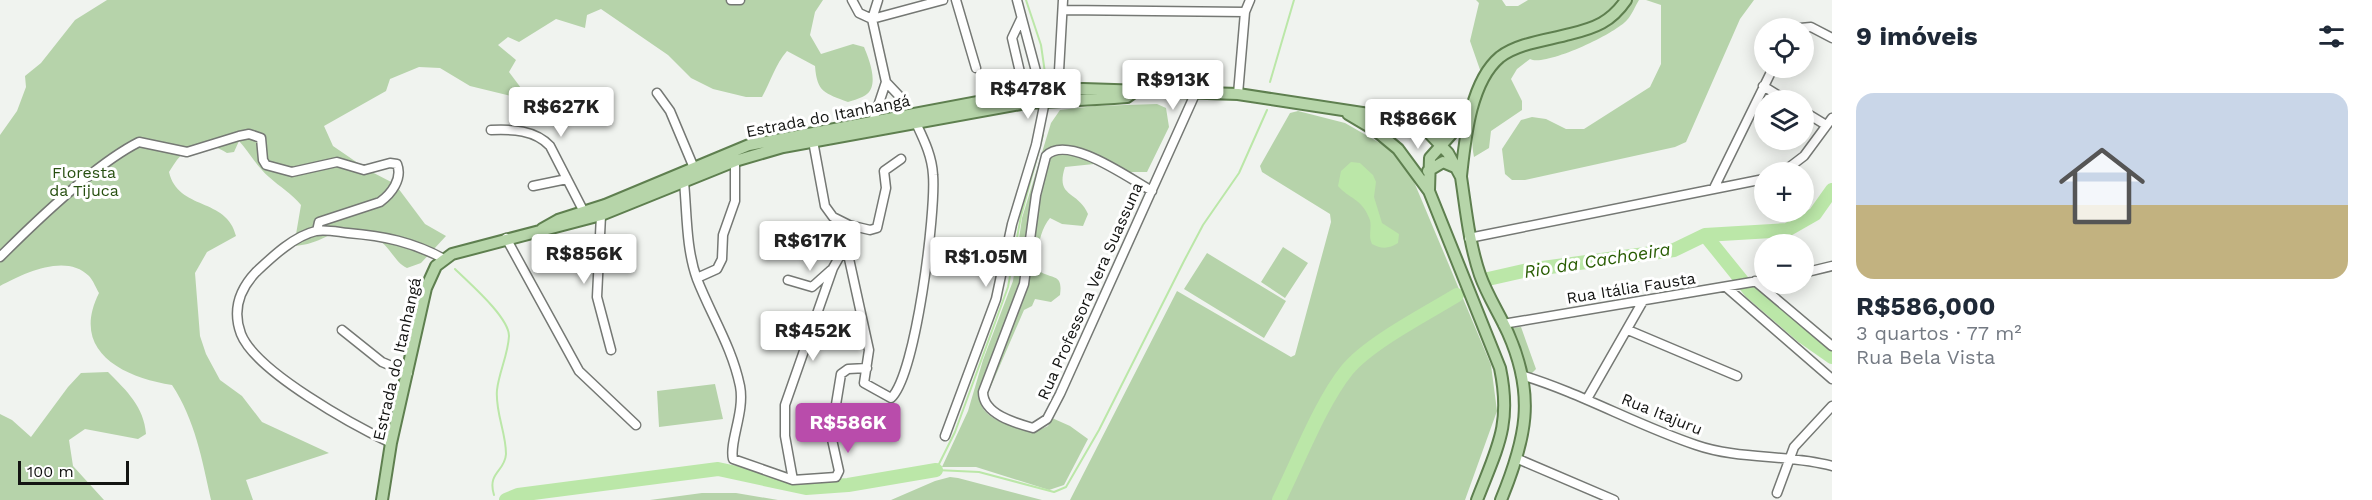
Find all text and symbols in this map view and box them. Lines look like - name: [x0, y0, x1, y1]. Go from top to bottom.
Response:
- map controls: [1754, 18, 1814, 294]
- button: locate: [1754, 18, 1814, 78]
- icon: filters: [2315, 20, 2348, 53]
- text: 9 imóveis: [1856, 21, 1978, 51]
- pin: R$913K: [1124, 60, 1222, 111]
- text: R$913K: [1136, 67, 1210, 91]
- pin: R$478K: [979, 69, 1077, 120]
- text: R$478K: [990, 76, 1066, 100]
- pin: R$627K: [512, 87, 610, 138]
- button: layers: [1754, 90, 1814, 150]
- street label: Estrada do Itanhangá: [744, 91, 912, 141]
- text: R$627K: [523, 94, 599, 118]
- pin: R$866K: [1369, 99, 1467, 150]
- text: R$866K: [1379, 106, 1457, 130]
- icon: home: [2048, 132, 2156, 240]
- button: +: [1754, 162, 1814, 222]
- park label: Floresta da Tijuca: [49, 163, 119, 200]
- street label: Rua Professora Vera Suassuna: [1033, 179, 1147, 403]
- pin: R$617K: [761, 221, 859, 272]
- text: R$617K: [773, 228, 847, 252]
- pin: R$856K: [535, 234, 633, 285]
- button: −: [1754, 234, 1814, 294]
- pin: R$1.05M: [931, 237, 1041, 288]
- water label: Rio da Cachoeira: [1522, 238, 1672, 282]
- text: R$856K: [546, 241, 622, 265]
- text: R$1.05M: [944, 244, 1028, 268]
- street label: Rua Itália Fausta: [1565, 268, 1697, 308]
- street label: Estrada do Itanhangá: [369, 276, 425, 442]
- text: R$586,000: [1856, 291, 1996, 321]
- pin: R$452K: [764, 311, 862, 362]
- text: R$452K: [775, 318, 851, 342]
- text: 3 quartos · 77 m²: [1856, 321, 2022, 345]
- text: Rua Bela Vista: [1856, 345, 1995, 369]
- street label: Rua Itajuru: [1619, 389, 1705, 439]
- pin: R$586K: [799, 403, 897, 454]
- text: R$586K: [810, 410, 886, 434]
- scale bar: [18, 458, 129, 486]
- text: 100 m: [27, 462, 74, 481]

